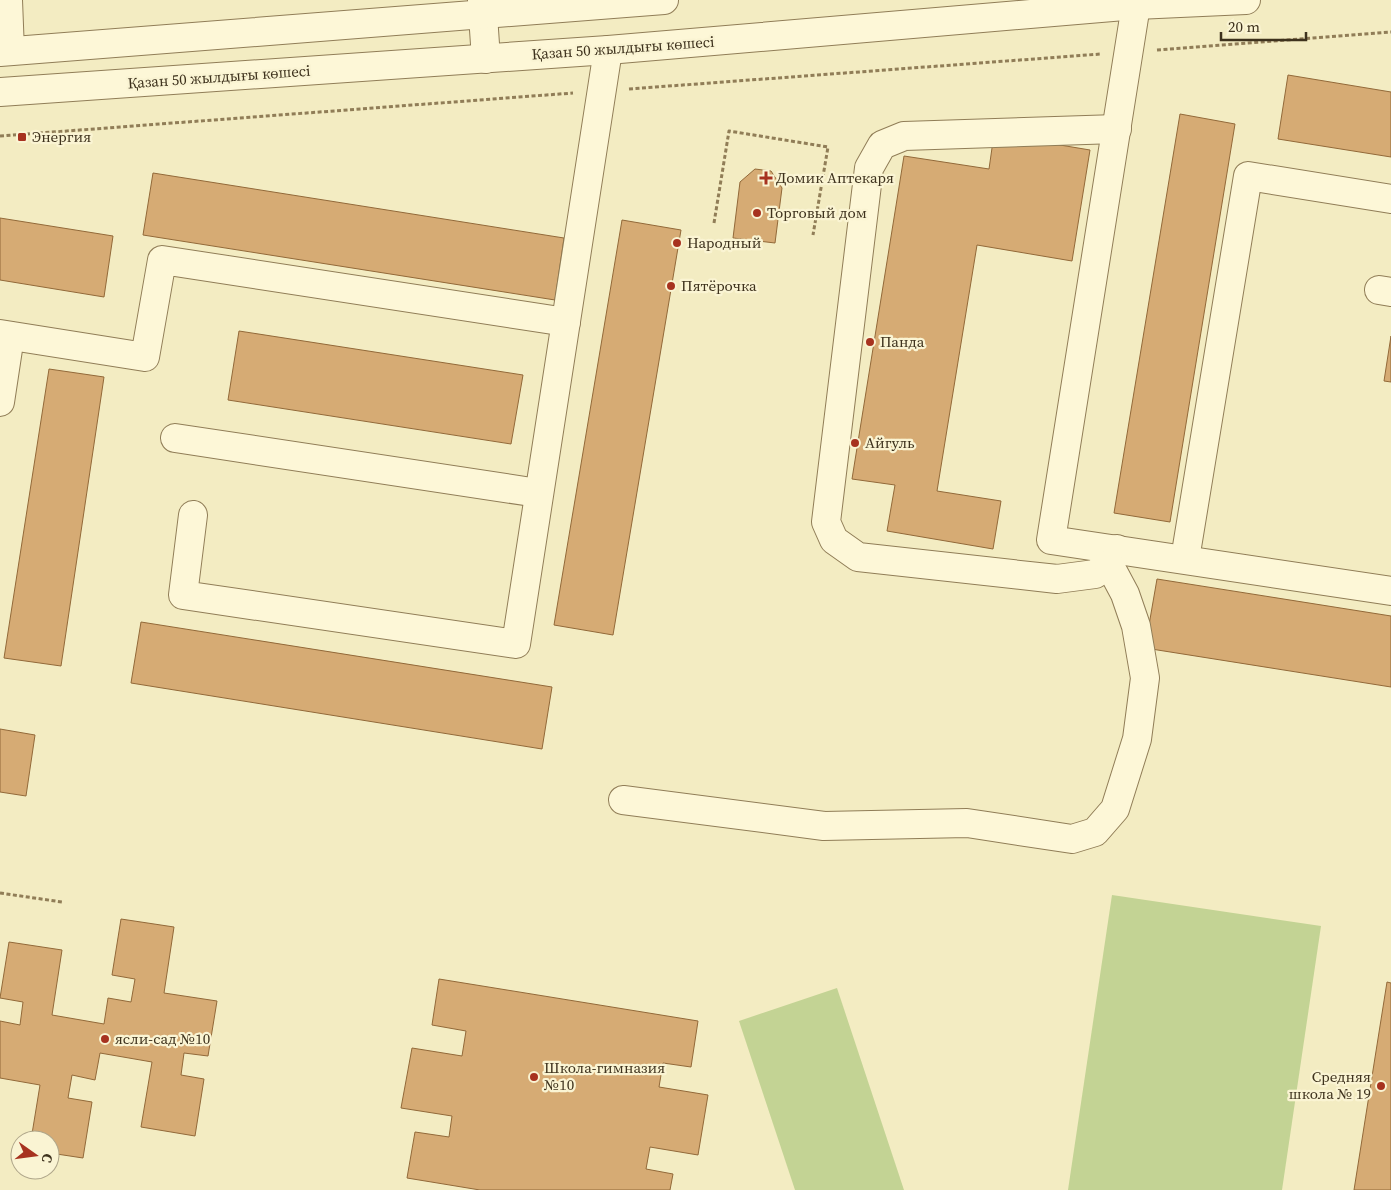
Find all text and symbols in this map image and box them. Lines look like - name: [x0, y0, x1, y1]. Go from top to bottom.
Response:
- scale bar: [1221, 10, 1306, 42]
- text: 20 m: [1228, 16, 1260, 37]
- street label: Қазан 50 жылдығы көшесі: [531, 31, 715, 64]
- street label: Қазан 50 жылдығы көшесі: [127, 60, 311, 93]
- place label: Энергия: [32, 126, 91, 147]
- marker: Энергия: [16, 131, 28, 143]
- place label: Домик Аптекаря: [776, 167, 894, 188]
- marker: Домик Аптекаря: [760, 172, 772, 184]
- place label: Торговый дом: [767, 202, 867, 223]
- marker: Торговый дом: [751, 207, 763, 219]
- place label: Народный: [687, 232, 762, 253]
- marker: Народный: [671, 237, 683, 249]
- place label: Пятёрочка: [681, 275, 757, 296]
- marker: Пятёрочка: [665, 280, 677, 292]
- place label: Панда: [880, 331, 925, 352]
- marker: Панда: [864, 336, 876, 348]
- place label: Айгуль: [865, 432, 915, 453]
- marker: Айгуль: [849, 437, 861, 449]
- place label: ясли-сад №10: [115, 1028, 210, 1049]
- marker: ясли-сад №10: [99, 1033, 111, 1045]
- place label: Школа-гимназия №10: [543, 1057, 665, 1095]
- place label: Средняя школа № 19: [1289, 1066, 1371, 1104]
- marker: Школа-гимназия №10: [528, 1071, 540, 1083]
- marker: Средняя школа № 19: [1375, 1080, 1387, 1092]
- north arrow: [10, 1130, 60, 1180]
- text: С: [37, 1151, 58, 1165]

